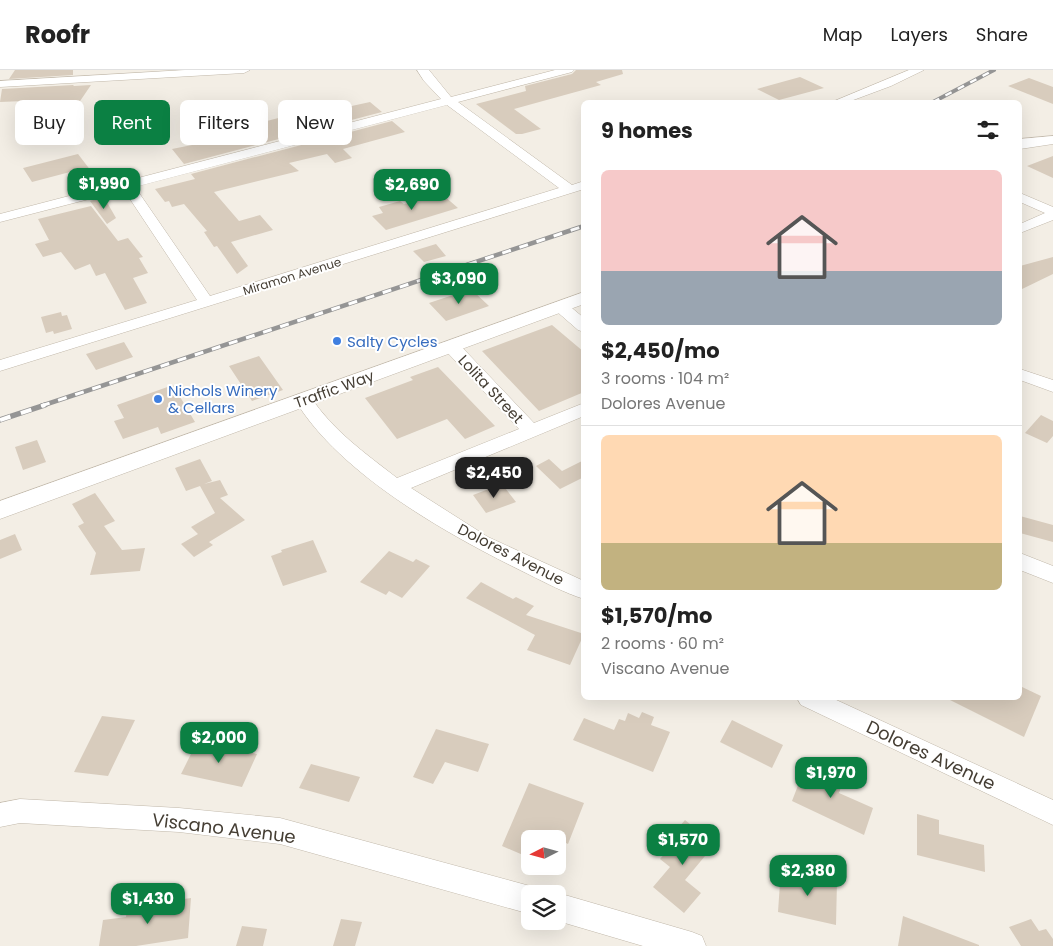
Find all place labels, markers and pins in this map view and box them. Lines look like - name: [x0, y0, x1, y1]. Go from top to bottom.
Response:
- pin: $1,990: [63, 168, 145, 210]
- pin: $2,690: [371, 168, 453, 211]
- pin: $3,090: [418, 262, 500, 305]
- place label: Salty Cycles: [347, 331, 438, 352]
- marker: Salty Cycles: [331, 335, 343, 347]
- place label: Nichols Winery & Cellars: [168, 380, 278, 418]
- marker: Nichols Winery & Cellars: [152, 393, 164, 405]
- pin: $2,450: [453, 456, 535, 499]
- pin: $2,000: [178, 722, 260, 764]
- pin: $1,970: [790, 756, 872, 799]
- pin: $1,570: [642, 824, 724, 866]
- pin: $2,380: [767, 854, 849, 897]
- pin: $1,430: [107, 882, 189, 925]

